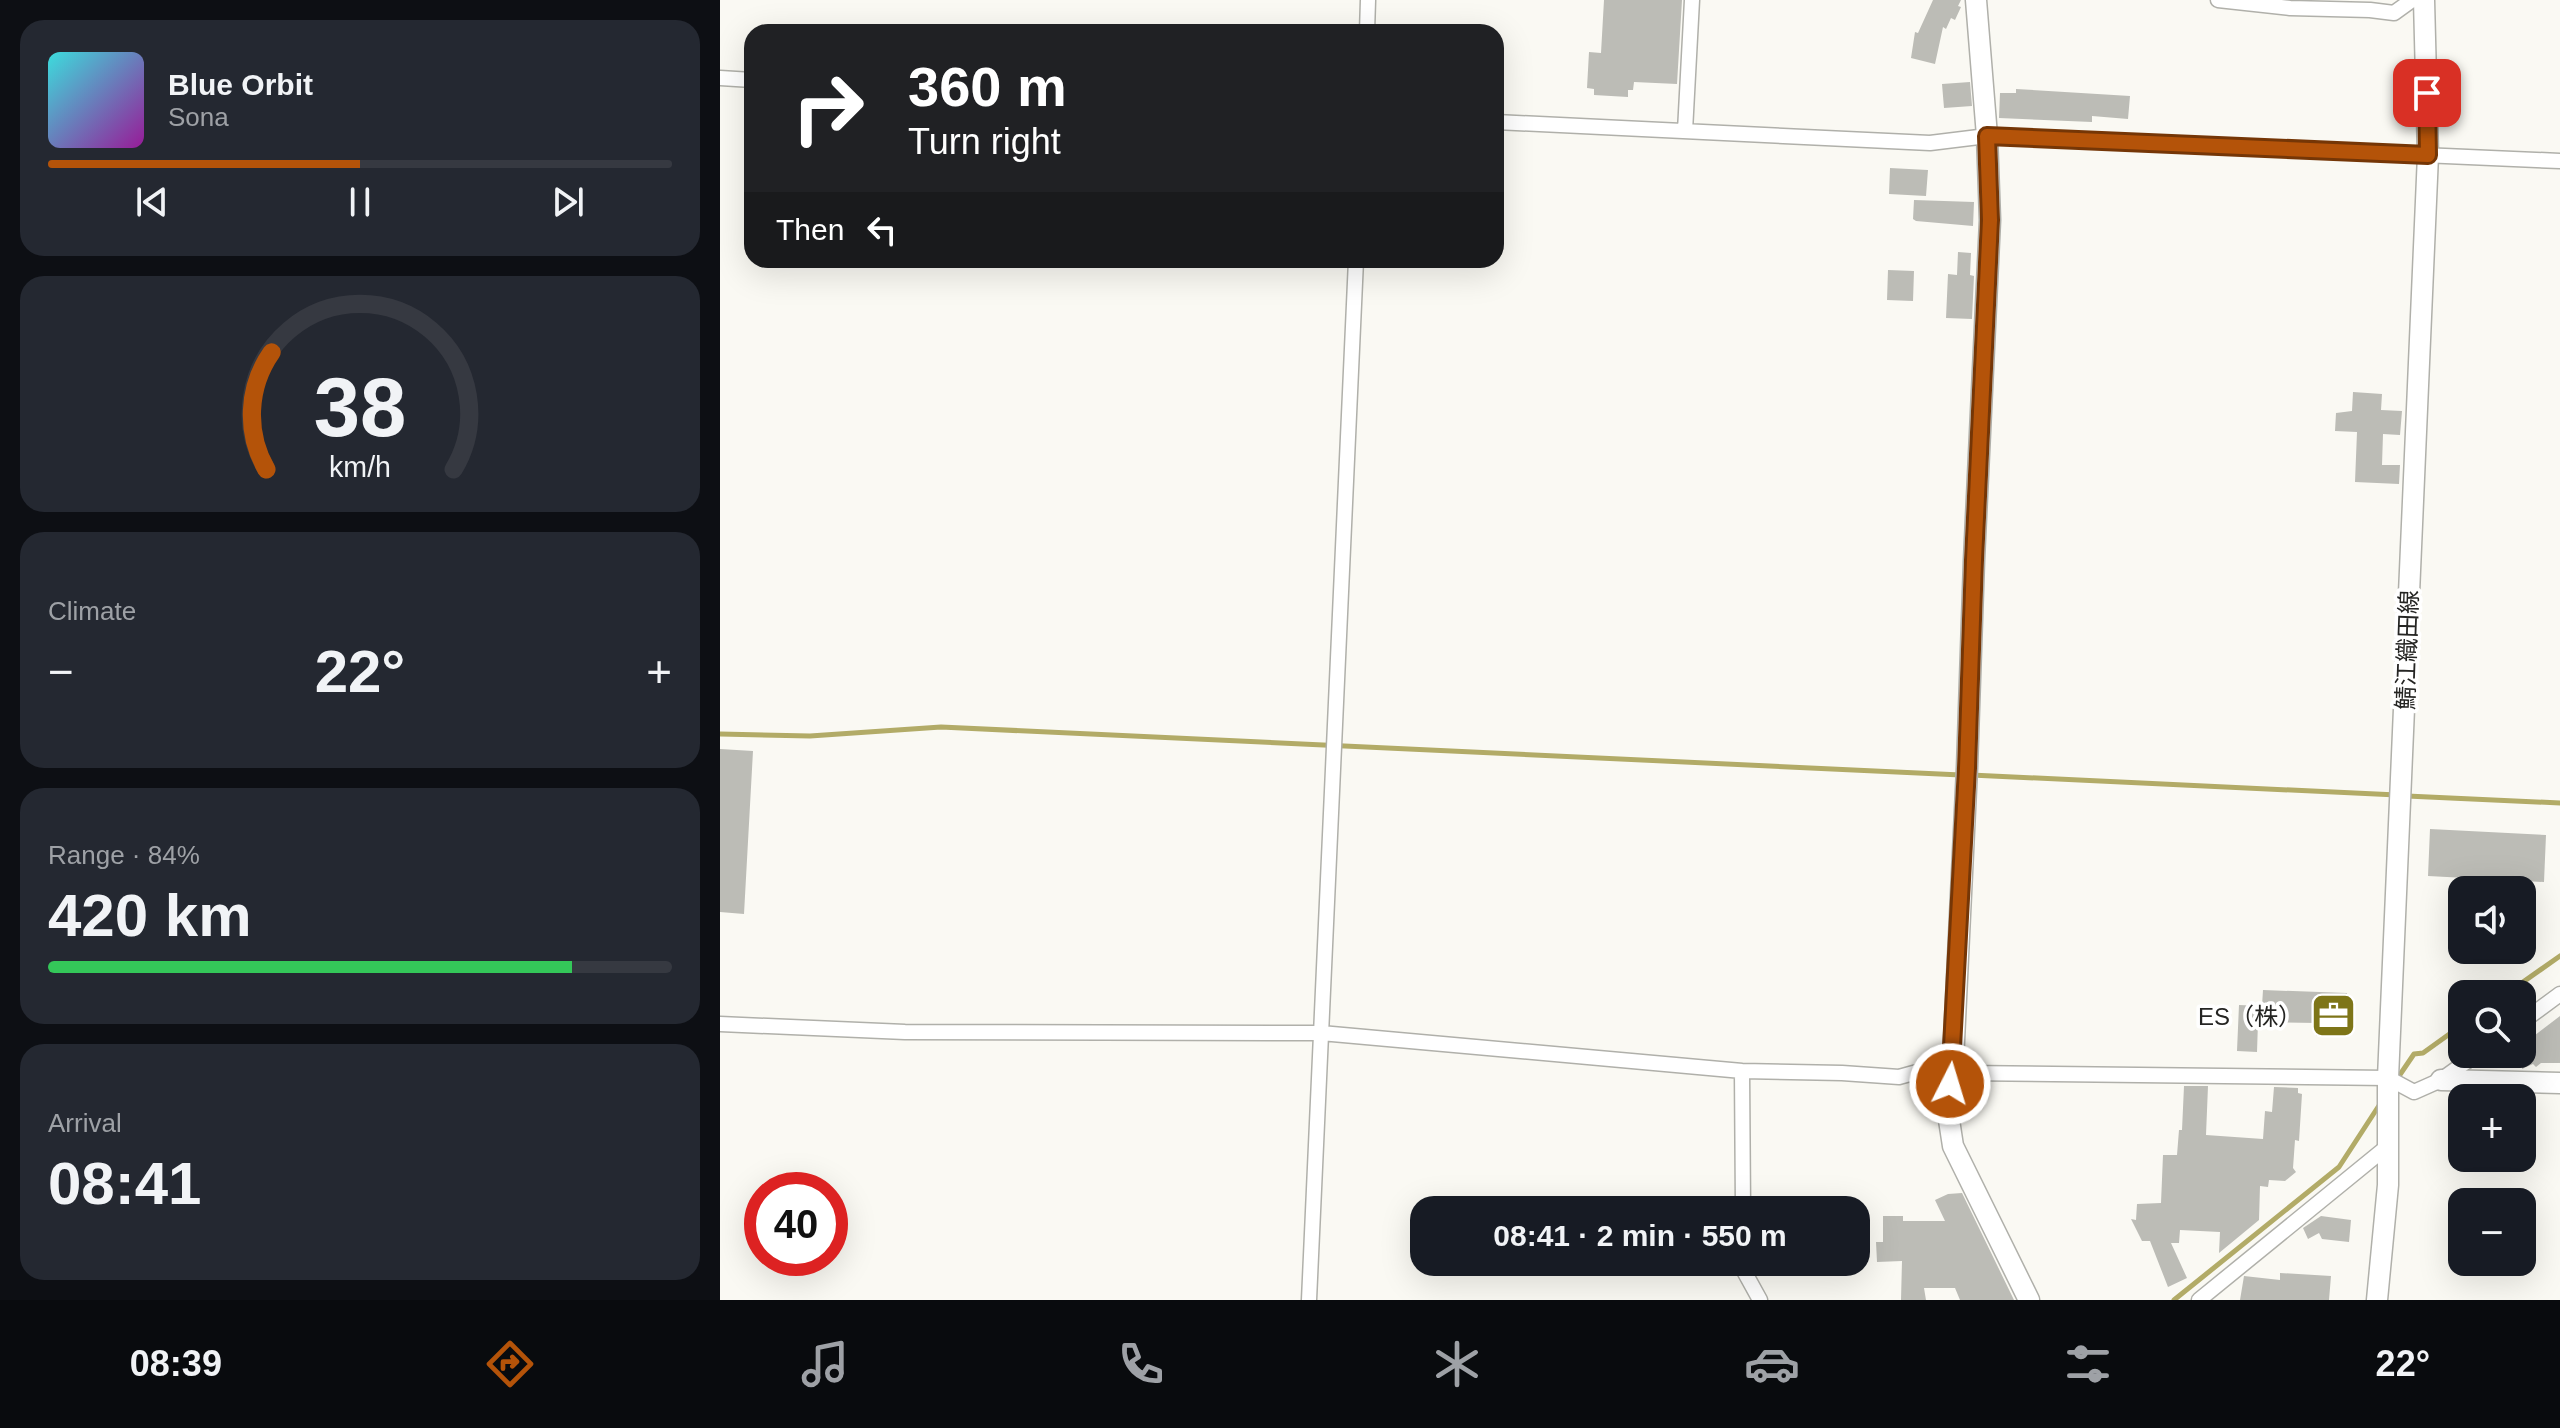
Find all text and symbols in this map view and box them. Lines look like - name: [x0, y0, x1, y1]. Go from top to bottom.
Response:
- text: 360 m: [908, 55, 1067, 118]
- icon: right: [776, 56, 880, 160]
- pin: [2393, 59, 2461, 127]
- text: Blue Orbit: [168, 68, 313, 101]
- icon: arrive: [2405, 71, 2449, 115]
- text: Sona: [168, 102, 229, 132]
- text: Turn right: [908, 121, 1061, 162]
- icon: previous: [130, 180, 174, 224]
- icon: pause: [338, 180, 382, 224]
- icon: next: [546, 180, 590, 224]
- icon: left: [860, 208, 904, 252]
- text: Then: [776, 213, 844, 246]
- text: 38: [314, 361, 406, 454]
- text: km/h: [329, 451, 391, 483]
- street label: 鯖江織田線: [2391, 590, 2423, 710]
- text: Climate: [48, 596, 136, 626]
- text: 22°: [315, 638, 405, 705]
- text: −: [48, 647, 74, 696]
- text: +: [646, 647, 672, 696]
- text: Range · 84%: [48, 840, 200, 870]
- map controls: [2448, 876, 2536, 1276]
- button: sound: [2448, 876, 2536, 964]
- text: 420 km: [48, 882, 252, 949]
- button: search: [2448, 980, 2536, 1068]
- office icon: ES（株）: [2309, 992, 2357, 1040]
- place label: ES（株）: [2198, 1003, 2302, 1030]
- position arrow: [1908, 1042, 1992, 1126]
- button: +: [2448, 1084, 2536, 1172]
- text: Arrival: [48, 1108, 122, 1138]
- text: 08:41: [48, 1150, 201, 1217]
- speed limit sign: 40: [744, 1172, 848, 1276]
- button: −: [2448, 1188, 2536, 1276]
- text: 08:41 · 2 min · 550 m: [1493, 1219, 1787, 1252]
- icon: directions: [482, 1336, 538, 1392]
- icon: music: [797, 1336, 853, 1392]
- icon: phone: [1113, 1336, 1169, 1392]
- icon: climate: [1429, 1336, 1485, 1392]
- icon: car: [1744, 1336, 1800, 1392]
- icon: filters: [2060, 1336, 2116, 1392]
- text: 08:39: [130, 1343, 222, 1384]
- text: 22°: [2376, 1343, 2430, 1384]

